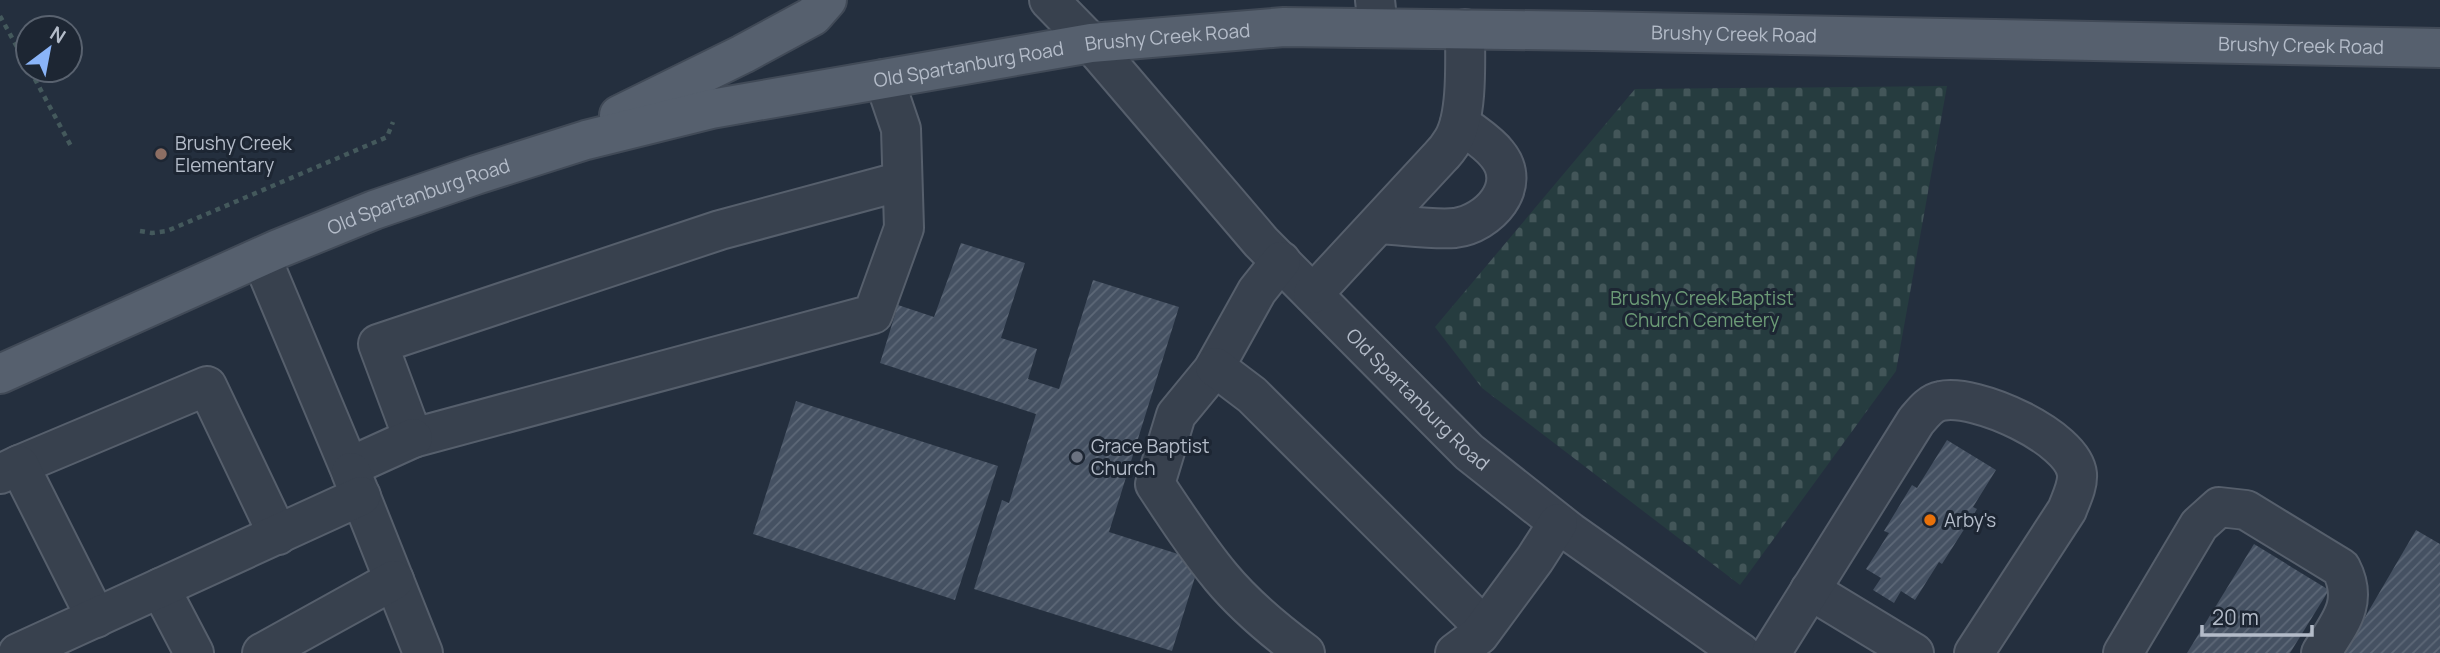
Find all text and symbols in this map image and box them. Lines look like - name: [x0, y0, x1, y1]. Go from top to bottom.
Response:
- north arrow: [14, 14, 84, 84]
- street label: Brushy Creek Road: [1083, 17, 1251, 57]
- street label: Brushy Creek Road: [1651, 19, 1817, 48]
- text: N: [45, 20, 71, 49]
- street label: Brushy Creek Road: [2218, 31, 2384, 60]
- street label: Old Spartanburg Road: [872, 35, 1066, 94]
- place label: Brushy Creek Elementary: [175, 130, 292, 178]
- marker: Brushy Creek Elementary: [153, 146, 169, 162]
- street label: Old Spartanburg Road: [323, 152, 513, 241]
- park label: Brushy Creek Baptist Church Cemetery: [1610, 285, 1794, 333]
- street label: Old Spartanburg Road: [1340, 322, 1495, 476]
- place label: Grace Baptist Church: [1091, 433, 1210, 481]
- marker: Grace Baptist Church: [1069, 449, 1085, 465]
- place label: Arby's: [1944, 507, 1996, 533]
- marker: Arby's: [1922, 512, 1938, 528]
- scale bar: [2202, 594, 2312, 638]
- text: 20 m: [2212, 603, 2259, 631]

